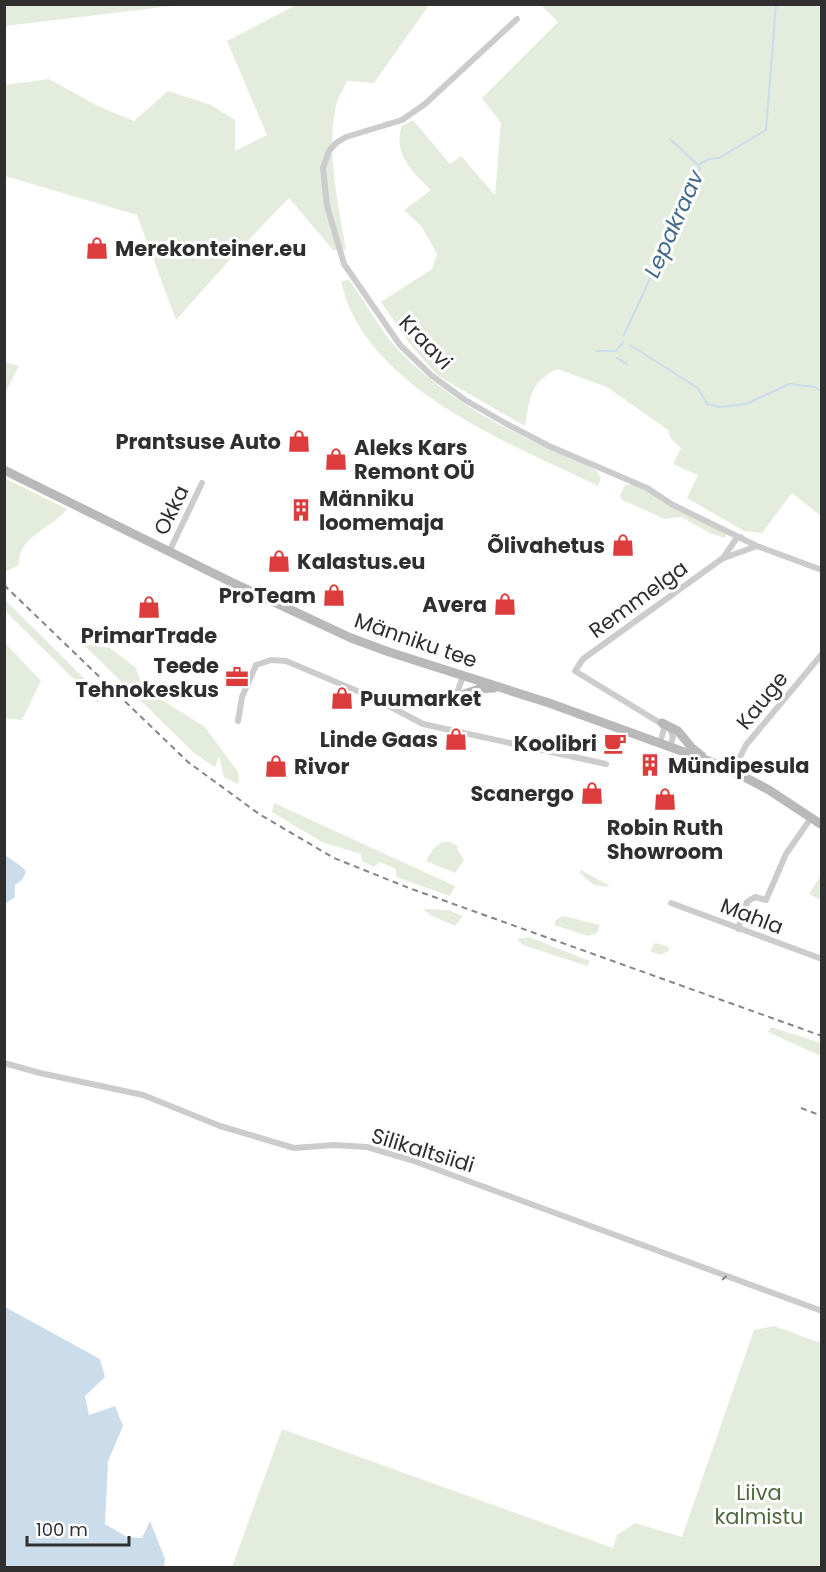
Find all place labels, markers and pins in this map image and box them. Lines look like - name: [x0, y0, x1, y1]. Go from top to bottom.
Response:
- place label: Merekonteiner.eu: [115, 234, 306, 263]
- shop icon: Merekonteiner.eu: [84, 235, 110, 261]
- place label: Prantsuse Auto: [115, 427, 281, 456]
- shop icon: Prantsuse Auto: [286, 428, 312, 454]
- place label: Aleks Kars Remont OÜ: [354, 433, 475, 486]
- shop icon: Aleks Kars Remont OÜ: [323, 446, 349, 472]
- place label: Männiku loomemaja: [319, 484, 444, 537]
- building icon: Männiku loomemaja: [288, 497, 314, 523]
- place label: Õlivahetus: [487, 531, 605, 560]
- shop icon: Õlivahetus: [610, 532, 636, 558]
- place label: Kalastus.eu: [297, 547, 425, 576]
- shop icon: Kalastus.eu: [266, 548, 292, 574]
- place label: ProTeam: [219, 581, 316, 610]
- shop icon: ProTeam: [321, 582, 347, 608]
- place label: Avera: [422, 590, 487, 619]
- shop icon: Avera: [492, 591, 518, 617]
- shop icon: PrimarTrade: [136, 594, 162, 620]
- place label: PrimarTrade: [81, 621, 217, 650]
- place label: Teede Tehnokeskus: [75, 651, 219, 704]
- office icon: Teede Tehnokeskus: [224, 664, 250, 690]
- place label: Puumarket: [360, 684, 481, 713]
- shop icon: Puumarket: [329, 685, 355, 711]
- place label: Linde Gaas: [320, 725, 438, 754]
- shop icon: Linde Gaas: [443, 726, 469, 752]
- place label: Koolibri: [514, 729, 597, 758]
- cafe icon: Koolibri: [602, 730, 628, 756]
- place label: Mündipesula: [668, 751, 810, 780]
- place label: Rivor: [294, 752, 349, 781]
- building icon: Mündipesula: [637, 752, 663, 778]
- shop icon: Rivor: [263, 753, 289, 779]
- place label: Scanergo: [470, 779, 574, 808]
- shop icon: Scanergo: [579, 780, 605, 806]
- shop icon: Robin Ruth Showroom: [652, 786, 678, 812]
- place label: Robin Ruth Showroom: [607, 813, 723, 866]

